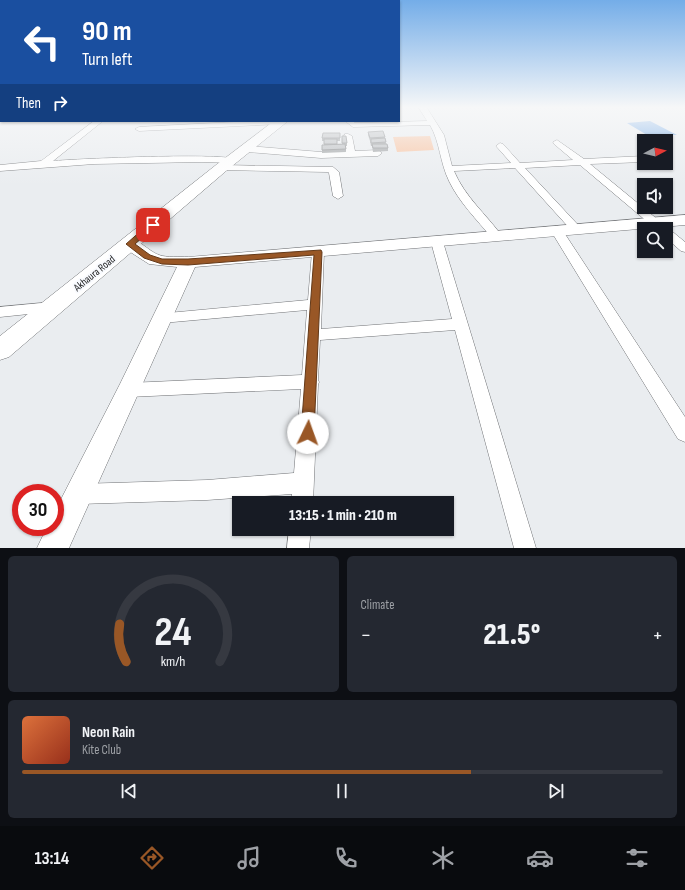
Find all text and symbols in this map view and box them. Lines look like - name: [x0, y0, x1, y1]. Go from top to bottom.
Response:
- text: 90 m: [82, 15, 132, 48]
- icon: left: [16, 16, 68, 68]
- text: Turn left: [82, 49, 133, 70]
- icon: right: [49, 92, 71, 114]
- text: Then: [16, 94, 41, 113]
- north arrow: [637, 134, 673, 170]
- map controls: [637, 134, 673, 258]
- button: sound: [637, 178, 673, 214]
- pin: [136, 208, 170, 242]
- icon: arrive: [142, 214, 164, 236]
- button: search: [637, 222, 673, 258]
- street label: Akhaura Road: [70, 252, 118, 295]
- position arrow: [287, 412, 329, 454]
- speed limit sign: 30: [12, 484, 64, 536]
- text: 13:15 · 1 min · 210 m: [289, 506, 397, 525]
- text: Climate: [361, 597, 394, 613]
- text: 24: [155, 608, 192, 657]
- text: 21.5°: [483, 617, 540, 653]
- text: −: [361, 622, 371, 649]
- text: +: [652, 622, 663, 649]
- text: km/h: [161, 653, 186, 670]
- text: Neon Rain: [82, 723, 135, 742]
- text: Kite Club: [82, 742, 121, 758]
- icon: previous: [118, 780, 140, 802]
- icon: pause: [331, 780, 353, 802]
- icon: next: [545, 780, 567, 802]
- icon: directions: [138, 844, 166, 872]
- icon: music: [235, 844, 263, 872]
- icon: phone: [332, 844, 360, 872]
- icon: climate: [429, 844, 457, 872]
- icon: car: [526, 844, 554, 872]
- icon: filters: [623, 844, 651, 872]
- text: 13:14: [34, 848, 69, 869]

